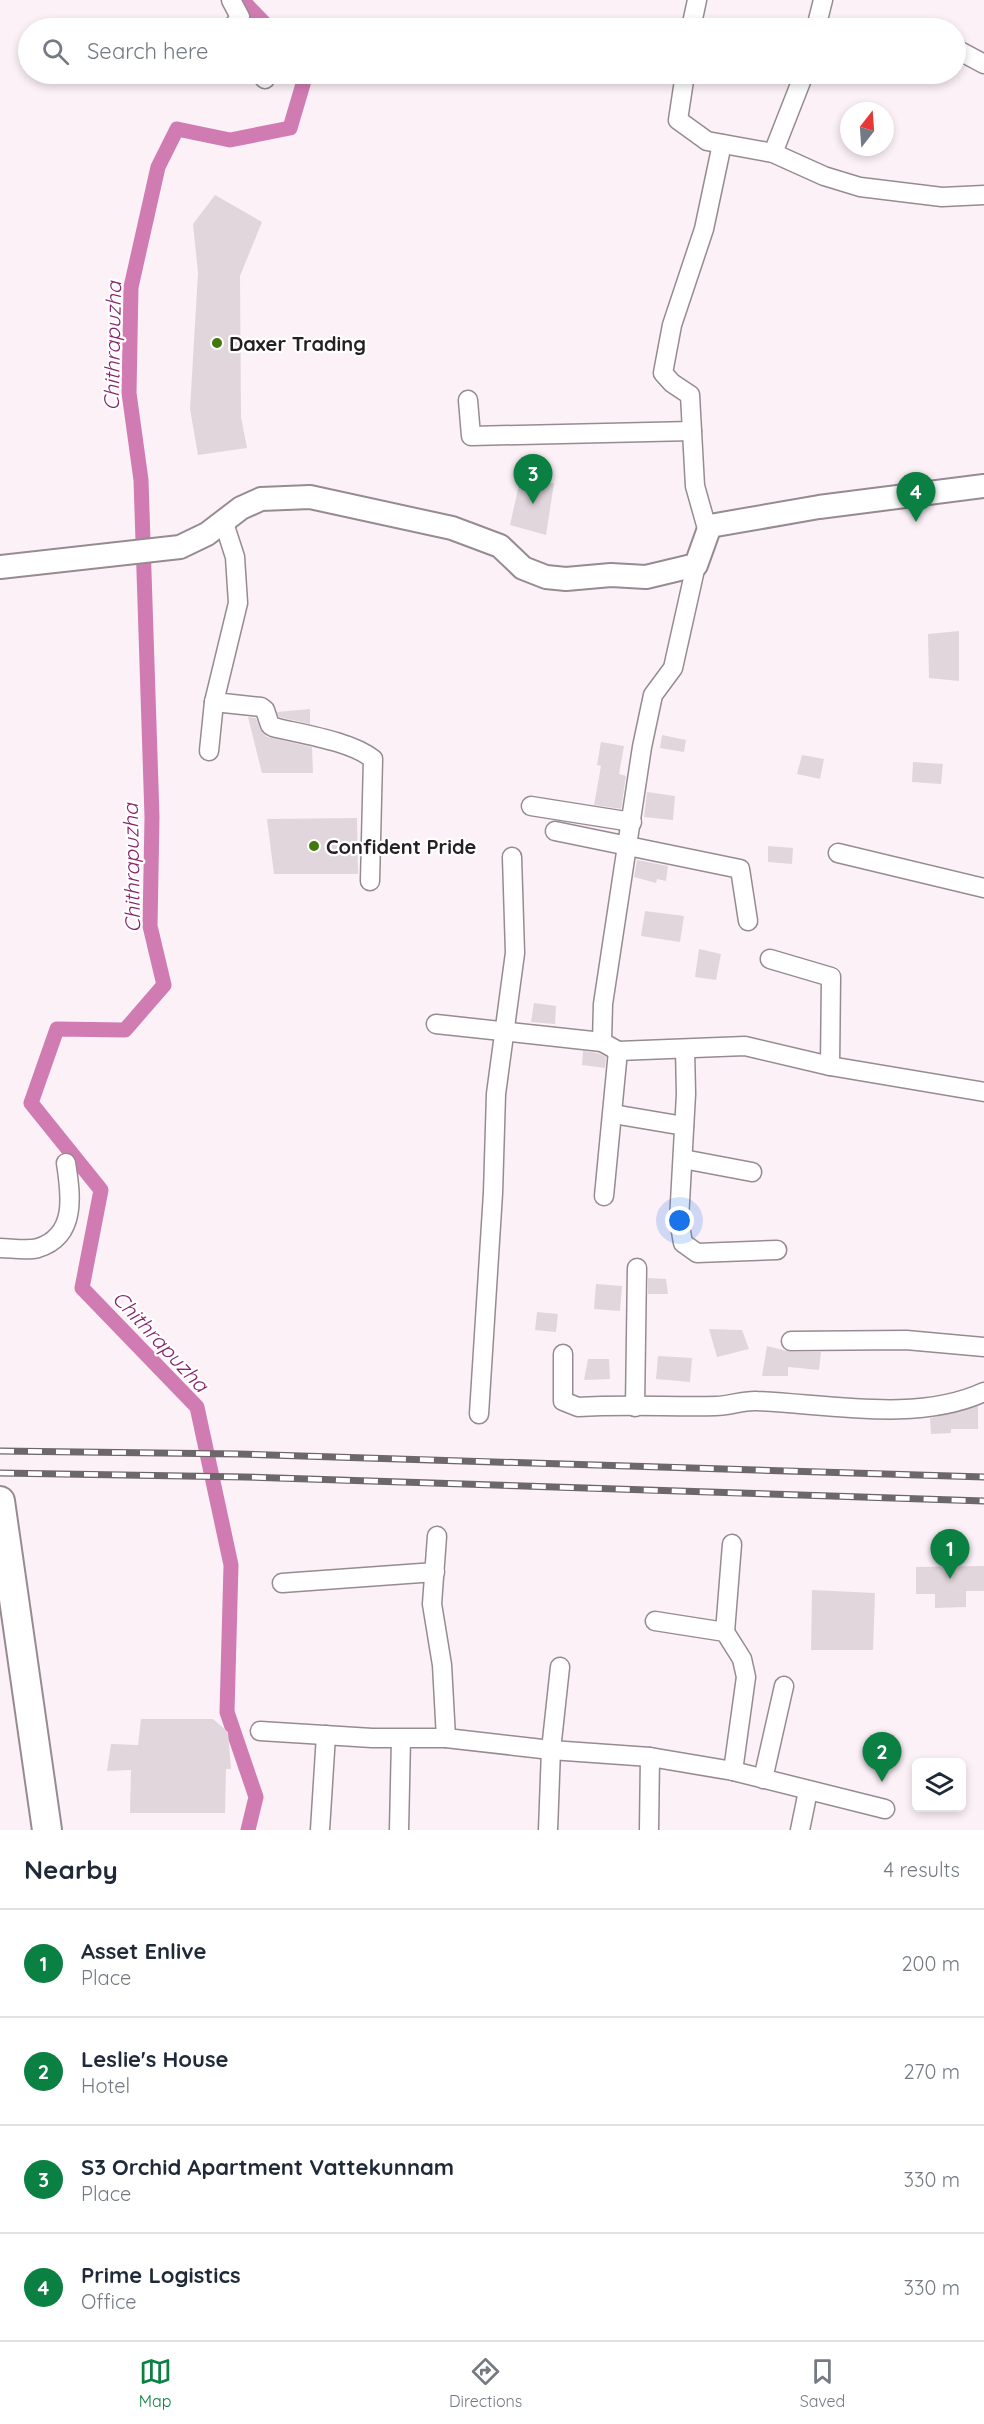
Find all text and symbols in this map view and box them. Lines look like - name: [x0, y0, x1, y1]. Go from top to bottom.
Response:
- search box: [18, 18, 966, 84]
- icon: search: [39, 35, 72, 68]
- text: Search here: [87, 37, 208, 65]
- north arrow: [840, 102, 894, 156]
- water label: Chithrapuzha: [98, 280, 126, 411]
- place label: Daxer Trading: [229, 331, 366, 356]
- marker: Daxer Trading: [210, 336, 224, 350]
- pin: 3: [514, 454, 552, 504]
- pin: 4: [896, 472, 936, 522]
- water label: Chithrapuzha: [117, 802, 145, 933]
- place label: Confident Pride: [326, 834, 476, 859]
- marker: Confident Pride: [307, 839, 321, 853]
- your location: [665, 1206, 694, 1235]
- water label: Chithrapuzha: [107, 1285, 215, 1398]
- pin: 1: [930, 1530, 970, 1579]
- pin: 2: [862, 1732, 902, 1782]
- map controls: [912, 1758, 966, 1812]
- button: layers: [912, 1758, 966, 1812]
- text: Nearby: [24, 1853, 118, 1886]
- text: 4 results: [884, 1857, 960, 1882]
- text: Asset Enlive: [81, 1937, 206, 1965]
- text: 1: [40, 1951, 47, 1976]
- text: 200 m: [901, 1951, 960, 1976]
- text: Place: [81, 1965, 131, 1990]
- text: Leslie's House: [81, 2045, 229, 2073]
- text: 2: [38, 2059, 49, 2084]
- text: 270 m: [903, 2059, 960, 2084]
- text: Hotel: [81, 2073, 130, 2098]
- text: S3 Orchid Apartment Vattekunnam: [81, 2153, 454, 2181]
- text: 3: [38, 2167, 49, 2192]
- text: 330 m: [903, 2167, 960, 2192]
- text: Place: [81, 2181, 131, 2206]
- text: Prime Logistics: [81, 2261, 241, 2289]
- text: 4: [38, 2275, 49, 2300]
- text: 330 m: [903, 2275, 960, 2300]
- text: Office: [81, 2289, 137, 2314]
- tab: Map: [139, 2355, 172, 2411]
- tab: Directions: [449, 2355, 522, 2411]
- tab: Saved: [800, 2355, 845, 2411]

